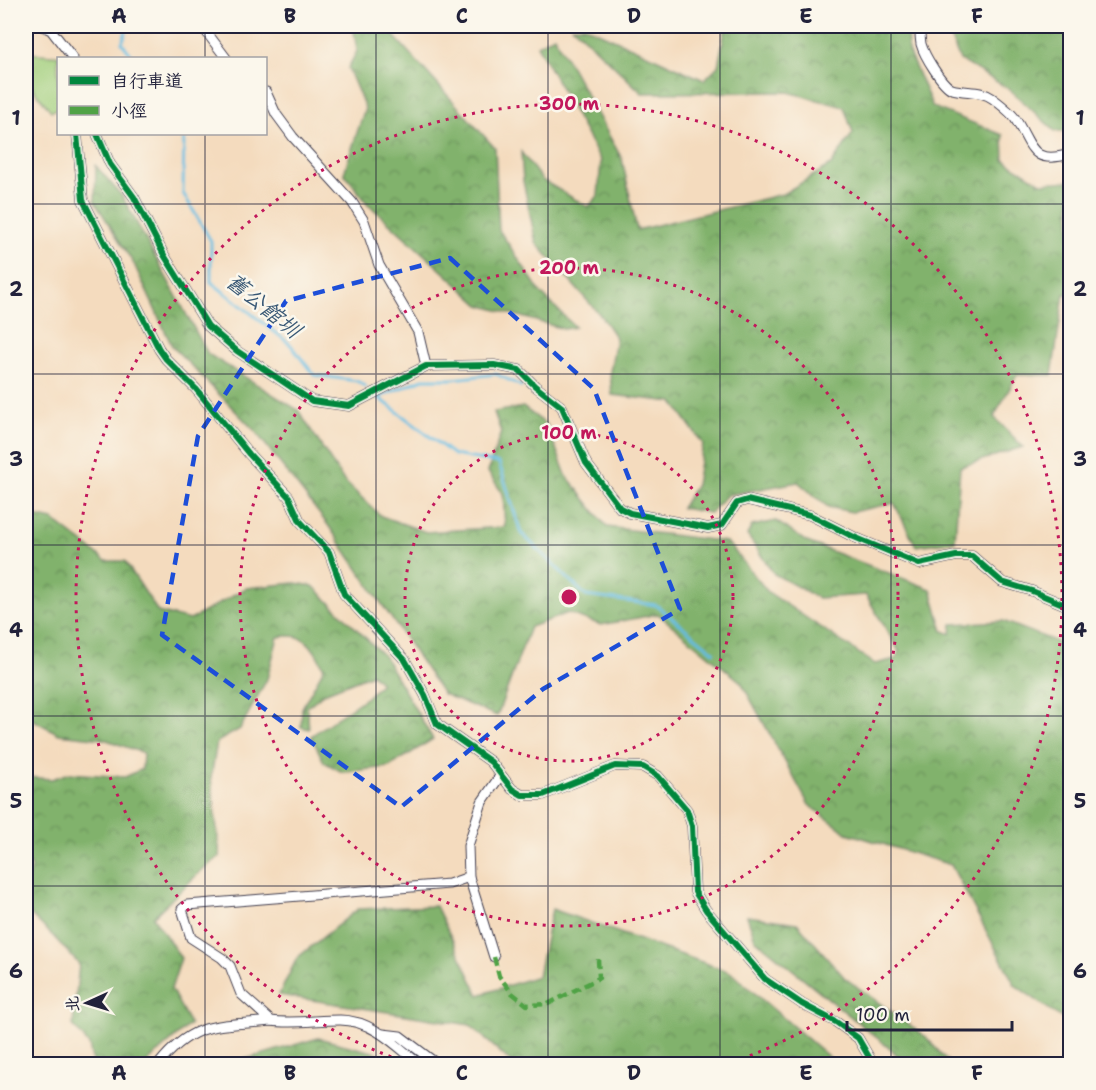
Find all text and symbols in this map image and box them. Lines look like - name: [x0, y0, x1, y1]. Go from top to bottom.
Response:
- text: A: [111, 3, 127, 29]
- text: B: [284, 3, 296, 29]
- text: C: [456, 3, 468, 29]
- text: D: [627, 3, 641, 29]
- text: E: [799, 3, 813, 29]
- text: F: [971, 3, 983, 29]
- legend: [57, 57, 267, 135]
- text: 自行車道: [111, 69, 183, 93]
- text: 300 m: [539, 92, 600, 116]
- text: 小徑: [111, 99, 147, 123]
- text: 1: [11, 105, 21, 131]
- text: 1: [1075, 105, 1085, 131]
- text: 200 m: [539, 256, 600, 280]
- water label: 舊公館圳: [220, 266, 309, 346]
- text: 2: [9, 276, 23, 302]
- text: 2: [1073, 276, 1087, 302]
- text: 100 m: [541, 421, 597, 445]
- text: 3: [9, 446, 23, 472]
- text: 3: [1073, 446, 1087, 472]
- centre of rings: [559, 587, 579, 607]
- text: 4: [9, 617, 23, 643]
- text: 4: [1073, 617, 1087, 643]
- text: 5: [10, 788, 22, 814]
- text: 5: [1074, 788, 1086, 814]
- text: 6: [9, 958, 23, 984]
- text: 6: [1073, 958, 1087, 984]
- north arrow: [57, 973, 117, 1033]
- scale bar: [847, 994, 1012, 1032]
- text: 北: [62, 995, 84, 1013]
- text: 100 m: [856, 1003, 910, 1027]
- text: A: [111, 1060, 127, 1086]
- text: B: [284, 1060, 296, 1086]
- text: C: [456, 1060, 468, 1086]
- text: D: [627, 1060, 641, 1086]
- text: E: [799, 1060, 813, 1086]
- text: F: [971, 1060, 983, 1086]

